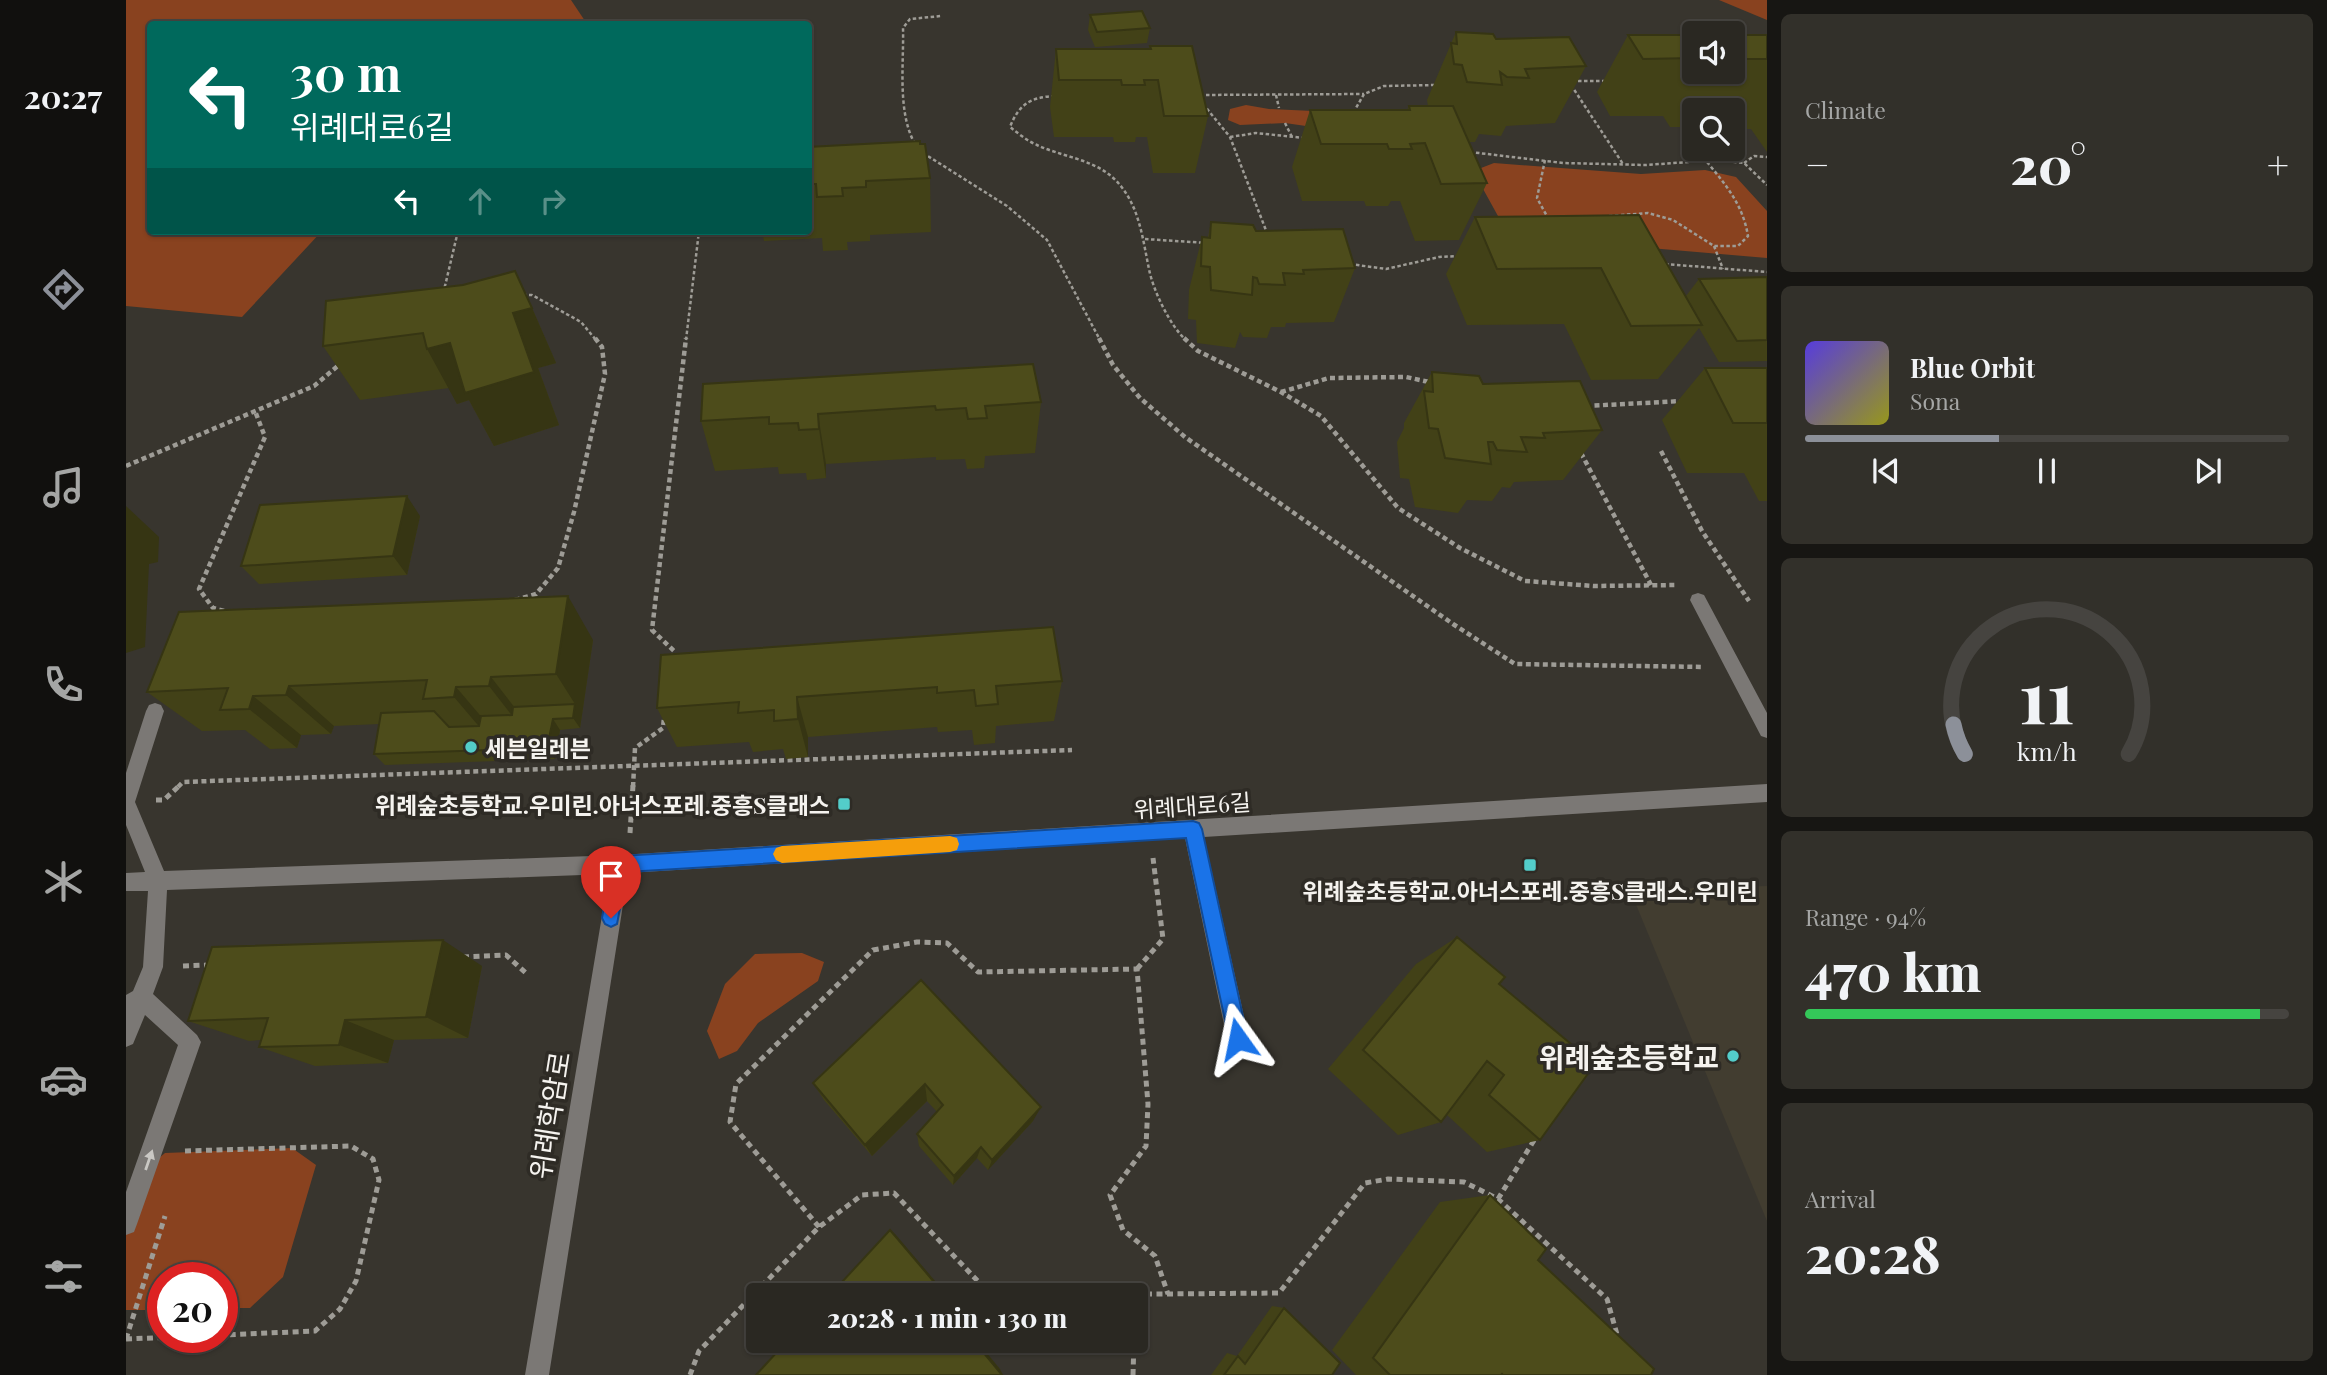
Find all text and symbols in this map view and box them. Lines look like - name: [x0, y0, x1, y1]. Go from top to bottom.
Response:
- map controls: [1682, 21, 1745, 161]
- button: sound: [1682, 21, 1745, 84]
- text: 30 m: [290, 39, 401, 104]
- icon: left: [175, 49, 266, 140]
- text: 20:27: [24, 74, 102, 117]
- text: Climate: [1805, 94, 1886, 125]
- button: search: [1682, 98, 1745, 161]
- text: 위례대로6길: [290, 104, 454, 147]
- text: 20°: [2010, 129, 2086, 198]
- text: −: [1805, 138, 1830, 189]
- text: +: [2267, 138, 2289, 189]
- icon: left: [388, 182, 426, 220]
- icon: ahead: [461, 182, 499, 220]
- icon: right: [534, 182, 572, 220]
- icon: directions: [39, 265, 88, 314]
- text: Blue Orbit: [1910, 350, 2035, 385]
- text: Sona: [1910, 385, 1960, 416]
- icon: previous: [1867, 452, 1905, 490]
- icon: pause: [2028, 452, 2066, 490]
- icon: next: [2189, 452, 2227, 490]
- icon: music: [39, 463, 88, 512]
- text: 11: [2019, 645, 2075, 742]
- icon: phone: [39, 660, 88, 709]
- place label: 세븐일레븐: [485, 732, 591, 763]
- text: km/h: [2017, 733, 2077, 766]
- marker: 세븐일레븐: [463, 739, 479, 755]
- street label: 위례대로6길: [1132, 785, 1252, 825]
- place label: 위례숲초등학교.우미린.아너스포레.중흥S클래스: [375, 789, 830, 820]
- marker: 위례숲초등학교.우미린.아너스포레.중흥S클래스: [836, 796, 852, 812]
- pin: [581, 846, 641, 918]
- icon: climate: [39, 857, 88, 906]
- icon: arrive: [592, 857, 630, 895]
- marker: 위례숲초등학교.아너스포레.중흥S클래스.우미린: [1522, 857, 1538, 873]
- place label: 위례숲초등학교.아너스포레.중흥S클래스.우미린: [1302, 875, 1758, 906]
- text: Range · 94%: [1805, 901, 1926, 932]
- text: 470 km: [1805, 936, 1981, 1005]
- position arrow: [1201, 1002, 1275, 1076]
- place label: 위례숲초등학교: [1539, 1038, 1719, 1075]
- street label: 위례학암로: [521, 1048, 577, 1182]
- marker: 위례숲초등학교: [1725, 1048, 1741, 1064]
- icon: car: [39, 1055, 88, 1104]
- one-way arrow: [144, 1149, 155, 1170]
- text: Arrival: [1805, 1183, 1876, 1214]
- text: 20:28: [1805, 1218, 1941, 1287]
- icon: filters: [39, 1252, 88, 1301]
- speed limit sign: 20: [147, 1262, 238, 1353]
- text: 20:28 · 1 min · 130 m: [827, 1300, 1067, 1335]

